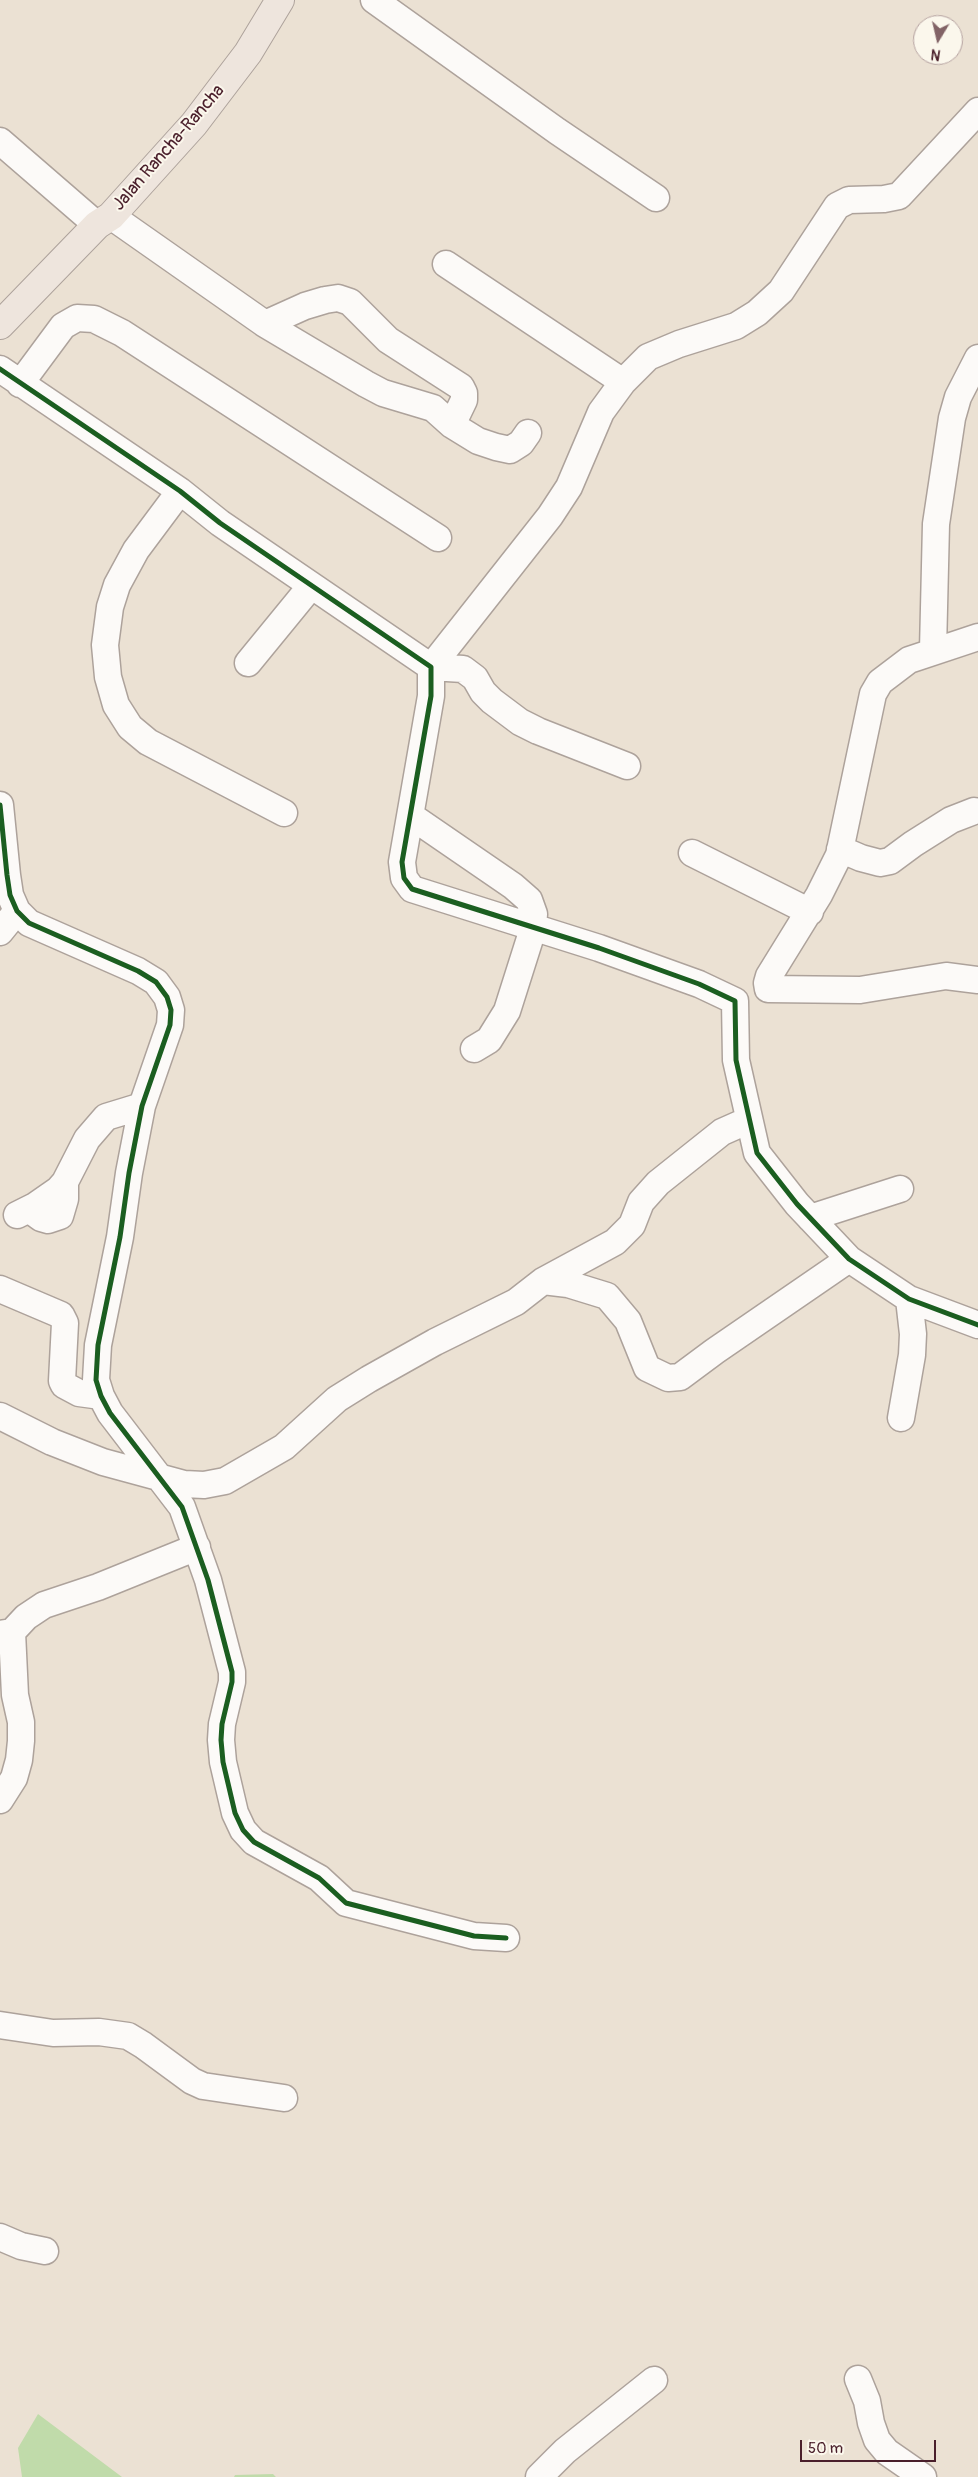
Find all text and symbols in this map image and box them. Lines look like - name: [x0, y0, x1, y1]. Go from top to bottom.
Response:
- north arrow: [913, 15, 963, 65]
- text: N: [930, 45, 942, 63]
- street label: Jalan Rancha-Rancha: [108, 81, 230, 215]
- scale bar: [803, 2430, 939, 2462]
- text: 50 m: [808, 2439, 843, 2458]

